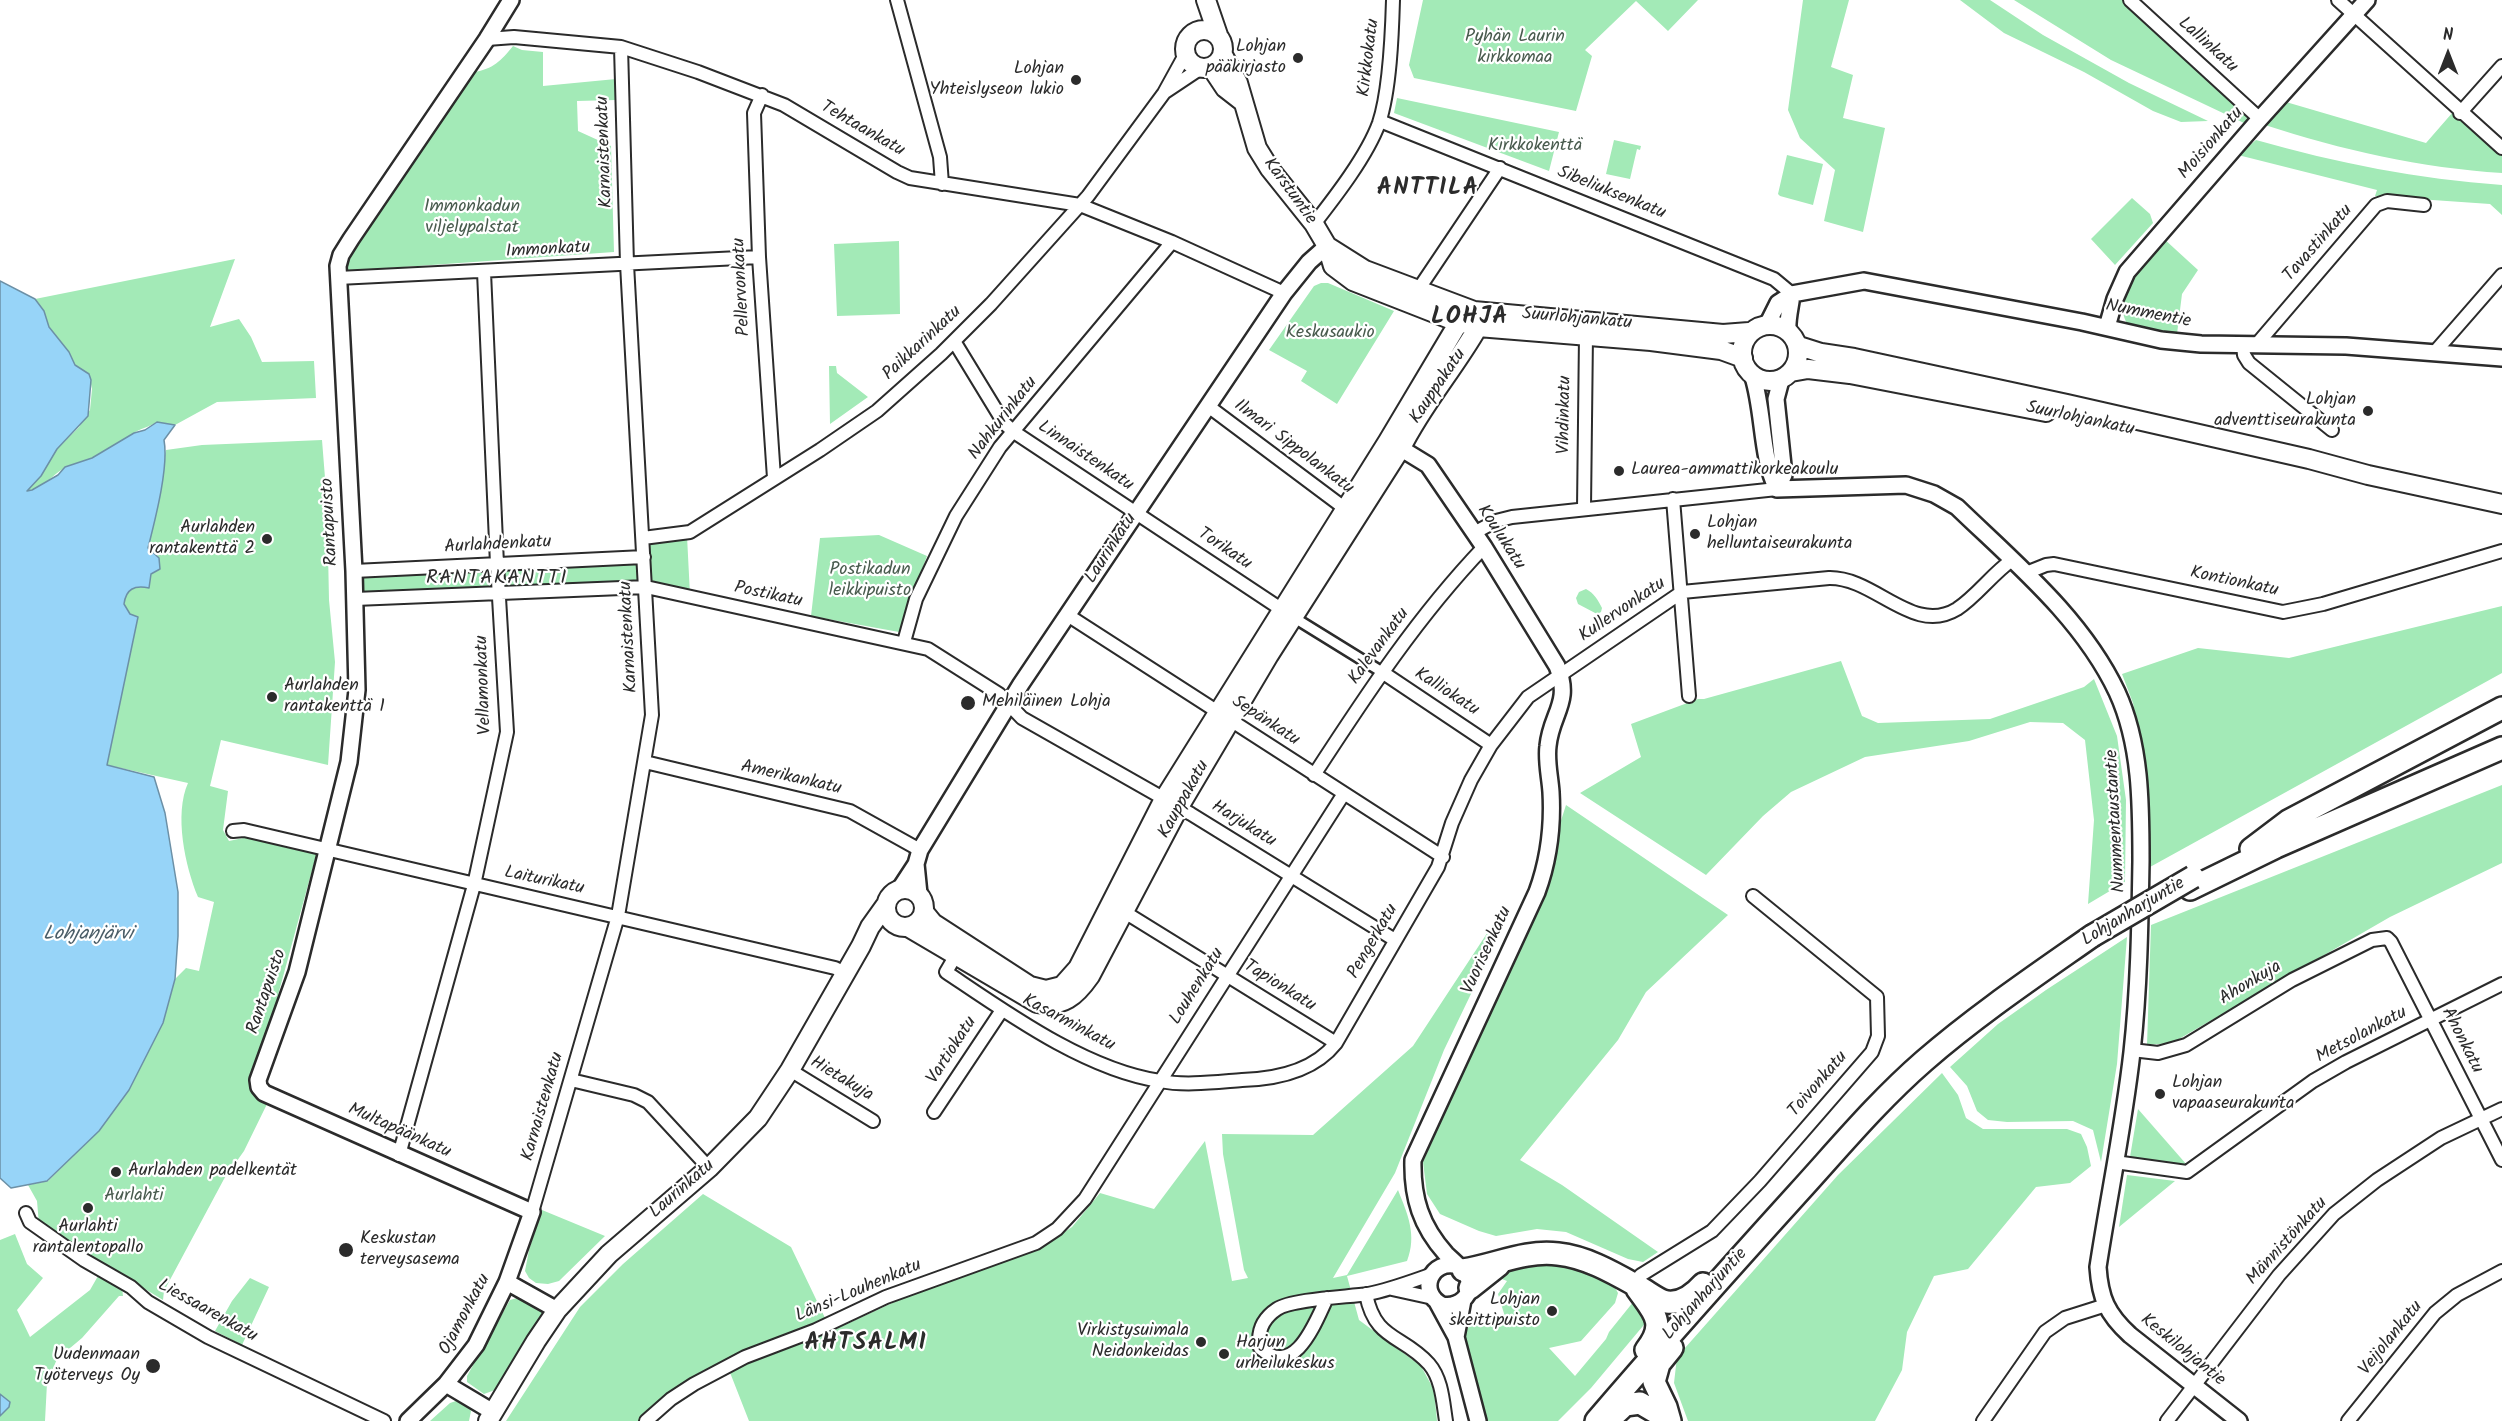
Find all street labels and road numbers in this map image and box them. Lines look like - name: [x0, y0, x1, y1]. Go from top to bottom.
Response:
- street label: Lallinkatu: [2172, 13, 2242, 79]
- street label: Kirkkokatu: [1355, 18, 1385, 98]
- street label: Karnaistenkatu: [593, 96, 619, 208]
- street label: Tehtaankatu: [816, 97, 908, 163]
- street label: Moisionkatu: [2175, 103, 2249, 185]
- street label: Karstuntie: [1258, 154, 1320, 230]
- street label: Sibeliuksenkatu: [1554, 162, 1668, 226]
- street label: Tavastinkatu: [2280, 201, 2358, 287]
- street label: Pellervonkatu: [730, 237, 756, 337]
- street label: Immonkatu: [505, 238, 591, 264]
- street label: Nummentie: [2103, 296, 2193, 334]
- street label: Paikkarinkatu: [879, 302, 967, 386]
- street label: Suurlohjankatu: [1521, 304, 1633, 336]
- street label: Kauppakatu: [1406, 345, 1472, 429]
- street label: Nahkurinkatu: [965, 373, 1043, 465]
- street label: Vihdinkatu: [1555, 375, 1577, 455]
- street label: Ilmari Sippolankatu: [1229, 396, 1357, 500]
- street label: Suurlohjankatu: [2024, 398, 2136, 442]
- street label: Linnaistenkatu: [1033, 417, 1137, 497]
- street label: Rantapuisto: [318, 477, 344, 567]
- street label: Koulukatu: [1471, 501, 1529, 575]
- street label: Laurinkatu: [1081, 510, 1143, 588]
- street label: Torikatu: [1193, 524, 1255, 576]
- street label: Aurlahdenkatu: [444, 532, 552, 560]
- street label: Kontionkatu: [2188, 563, 2280, 603]
- street label: Kullervonkatu: [1575, 574, 1671, 648]
- street label: Postikatu: [732, 578, 804, 614]
- street label: Karnaistenkatu: [616, 580, 644, 694]
- street label: Kalevankatu: [1345, 604, 1415, 690]
- street label: Vellamonkatu: [472, 635, 498, 735]
- street label: Kalliokatu: [1410, 664, 1482, 722]
- street label: Sepänkatu: [1227, 692, 1303, 752]
- street label: Nummentaustantie: [2102, 749, 2132, 893]
- street label: Amerikankatu: [739, 757, 843, 801]
- street label: Kauppakatu: [1155, 757, 1215, 843]
- street label: Harjukatu: [1207, 797, 1279, 853]
- street label: Laiturikatu: [502, 863, 586, 901]
- street label: Lohjanharjuntie: [2079, 874, 2189, 952]
- street label: Pengerkatu: [1344, 901, 1404, 983]
- street label: Vuorisenkatu: [1458, 904, 1518, 998]
- street label: Louhenkatu: [1166, 945, 1230, 1029]
- street label: Rantapuisto: [243, 947, 293, 1037]
- street label: Tapionkatu: [1239, 956, 1319, 1018]
- street label: Ahonkuja: [2216, 957, 2286, 1011]
- street label: Kasarminkatu: [1018, 991, 1118, 1057]
- street label: Metsolankatu: [2313, 1003, 2411, 1069]
- street label: Ahonkatu: [2435, 1005, 2487, 1077]
- street label: Vartiokatu: [923, 1013, 983, 1089]
- street label: Toivonkatu: [1785, 1048, 1853, 1122]
- street label: Karnaistenkatu: [518, 1050, 570, 1164]
- street label: Hietakuja: [805, 1053, 877, 1107]
- street label: Multapäänkatu: [344, 1100, 454, 1164]
- street label: Laurinkatu: [646, 1156, 720, 1224]
- street label: Männistönkatu: [2243, 1194, 2333, 1290]
- street label: Lohjanharjuntie: [1659, 1245, 1753, 1345]
- street label: Länsi-Louhenkatu: [793, 1256, 925, 1328]
- street label: Ojamonkatu: [436, 1271, 496, 1359]
- street label: Liessaarenkatu: [153, 1276, 261, 1348]
- street label: Veijolankatu: [2355, 1297, 2429, 1381]
- street label: Keskilohjantie: [2135, 1310, 2229, 1392]

